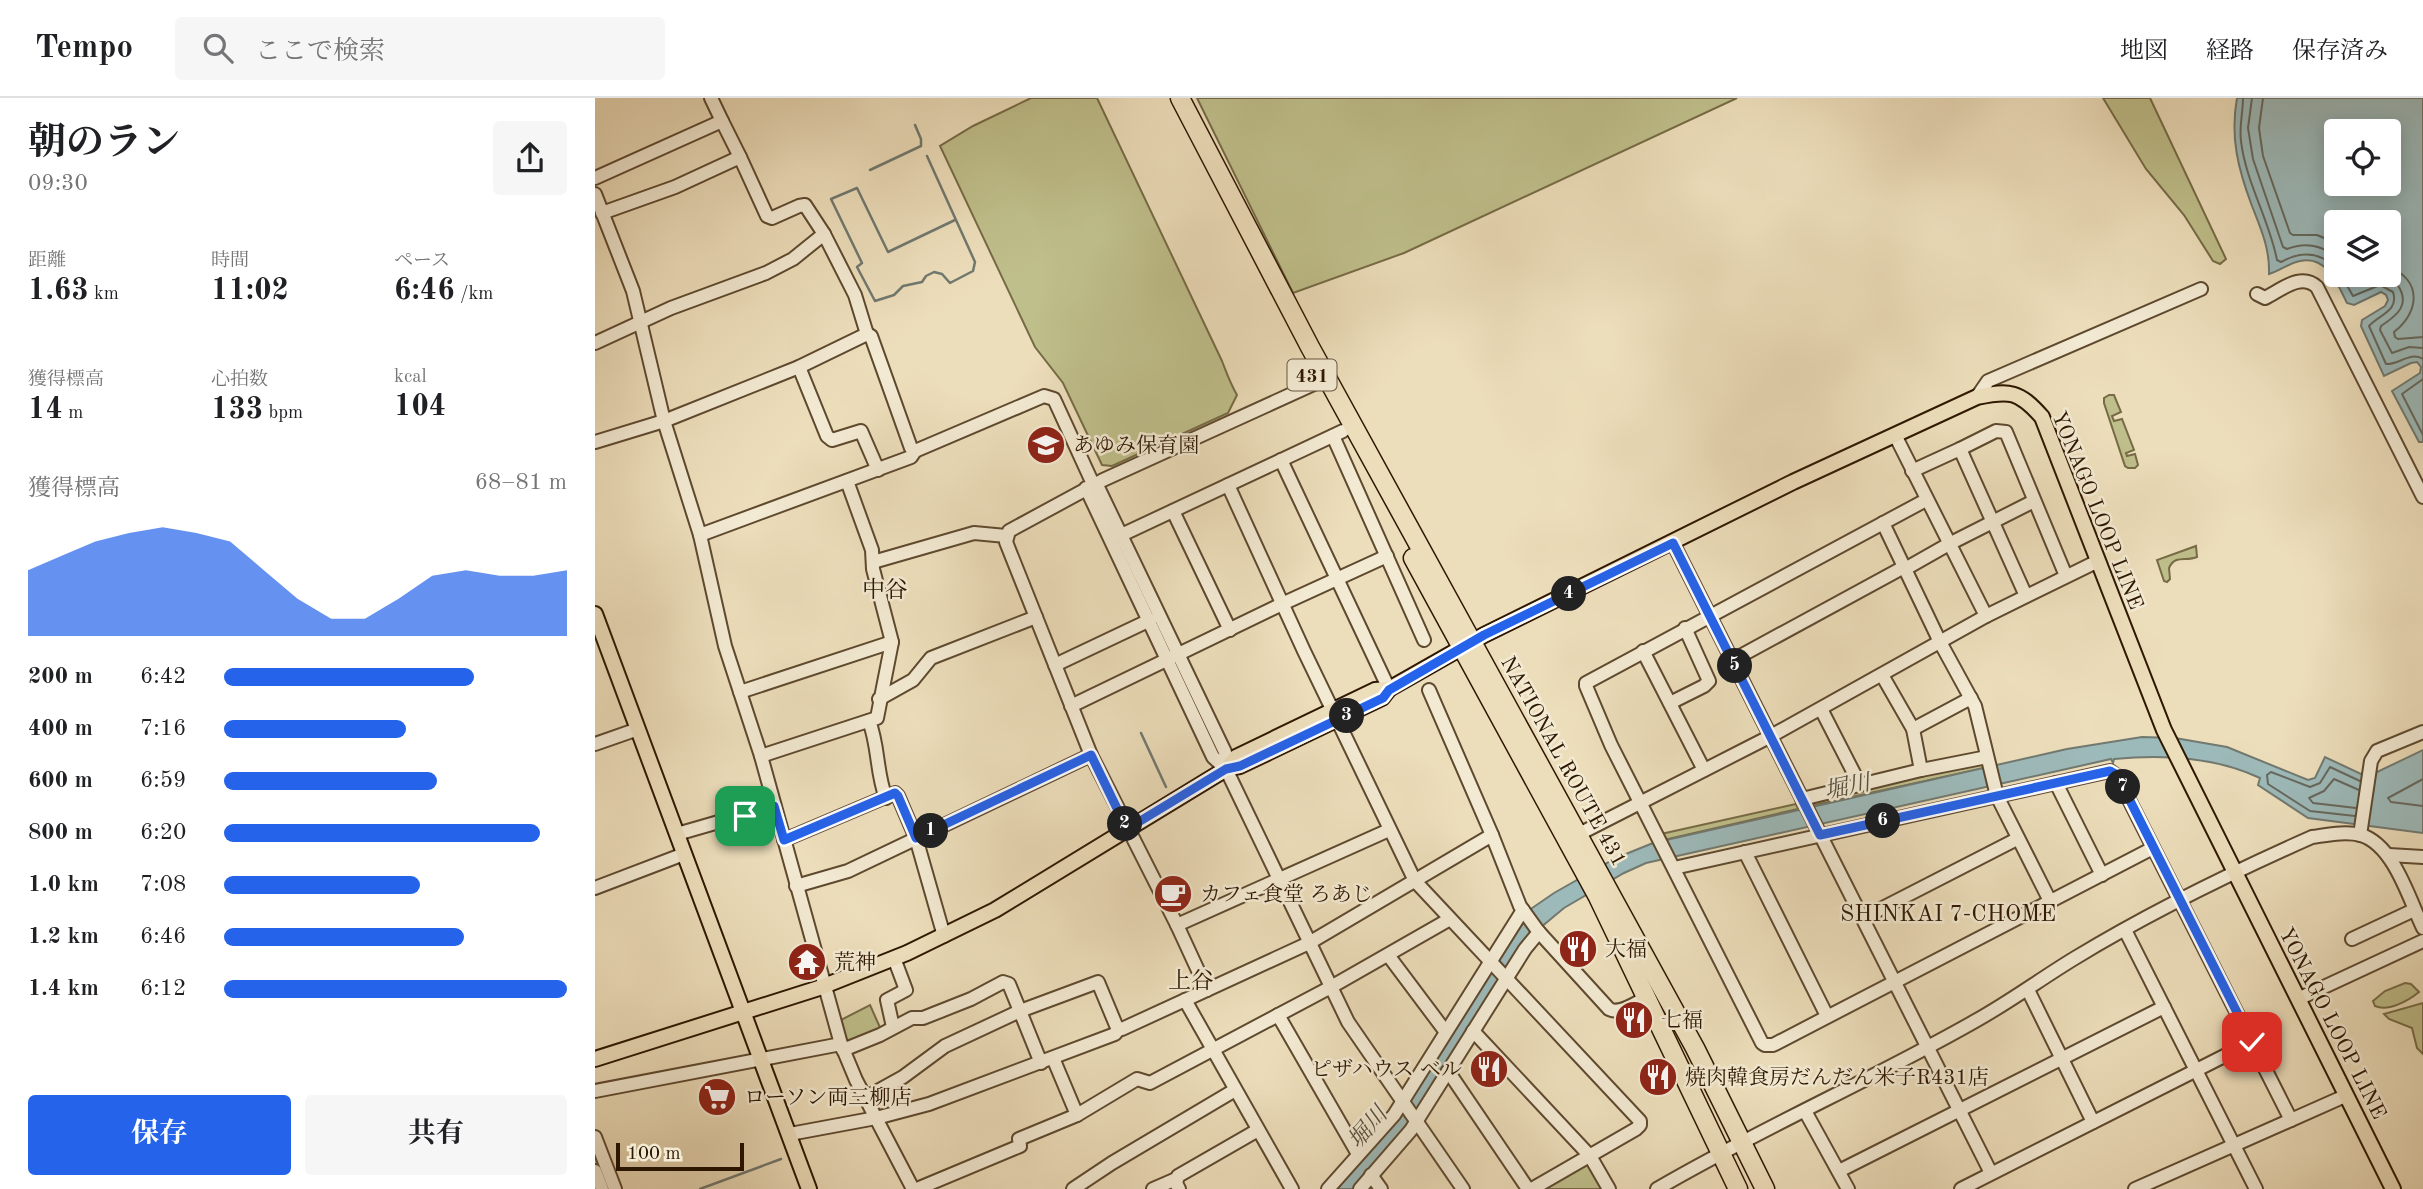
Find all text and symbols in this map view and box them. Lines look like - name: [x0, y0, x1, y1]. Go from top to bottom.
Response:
- search box: [175, 17, 665, 80]
- icon: search: [199, 29, 237, 67]
- text: Tempo: [35, 32, 133, 65]
- text: ここで検索: [255, 39, 385, 65]
- text: 地図: [2120, 40, 2168, 64]
- text: 経路: [2206, 40, 2254, 64]
- text: 保存済み: [2292, 40, 2388, 64]
- map controls: [2324, 119, 2401, 287]
- button: locate: [2324, 119, 2401, 196]
- button: share: [493, 121, 567, 195]
- text: 朝のラン: [28, 125, 180, 163]
- text: 09:30: [28, 172, 88, 195]
- button: layers: [2324, 210, 2401, 287]
- text: 距離: [28, 252, 66, 271]
- text: 時間: [211, 252, 249, 271]
- text: ペース: [394, 252, 450, 271]
- text: 1.63: [28, 276, 89, 306]
- text: 11:02: [211, 276, 289, 306]
- text: 6:46: [394, 276, 455, 306]
- text: km: [89, 285, 119, 304]
- text: /km: [455, 285, 493, 304]
- road number: 431: [1287, 360, 1337, 390]
- text: kcal: [394, 368, 427, 387]
- text: 獲得標高: [28, 371, 104, 390]
- text: 心拍数: [211, 371, 268, 390]
- text: 104: [394, 392, 446, 422]
- text: 14: [28, 395, 63, 425]
- text: 133: [211, 395, 263, 425]
- text: m: [63, 404, 83, 423]
- text: bpm: [263, 404, 303, 423]
- street label: YONAGO LOOP LINE: [2047, 408, 2146, 613]
- school or university icon: あゆみ保育園: [1025, 424, 1067, 466]
- place label: あゆみ保育園: [1073, 434, 1199, 457]
- text: 68–81 m: [475, 471, 567, 494]
- text: 獲得標高: [28, 477, 120, 500]
- pin: 4: [1551, 576, 1587, 612]
- district label: 中谷: [862, 577, 908, 602]
- text: 4: [1563, 584, 1574, 603]
- pin: 5: [1717, 648, 1753, 684]
- street label: NATIONAL ROUTE 431: [1496, 653, 1629, 870]
- text: 5: [1729, 656, 1740, 675]
- text: 200 m: [28, 665, 93, 688]
- text: 6:42: [140, 665, 186, 688]
- pin: 3: [1329, 698, 1365, 734]
- text: 3: [1341, 706, 1352, 725]
- text: 400 m: [28, 717, 93, 740]
- text: 7:16: [140, 717, 186, 740]
- text: 600 m: [28, 769, 93, 792]
- text: 6:59: [140, 769, 186, 792]
- water label: 堀川: [1822, 770, 1875, 803]
- pin: 7: [2105, 770, 2141, 804]
- text: 7: [2117, 777, 2128, 796]
- pin: [715, 786, 775, 846]
- icon: arrive: [726, 797, 764, 835]
- pin: 6: [1865, 804, 1901, 838]
- pin: 2: [1107, 806, 1143, 842]
- text: 6: [1877, 811, 1888, 830]
- pin: 1: [913, 814, 949, 848]
- text: 2: [1119, 814, 1130, 833]
- text: 800 m: [28, 821, 93, 844]
- text: 6:20: [140, 821, 186, 844]
- text: 1: [925, 821, 936, 840]
- text: 1.0 km: [28, 873, 99, 896]
- text: 7:08: [140, 873, 186, 896]
- cafe icon: カフェ食堂 ろあじ: [1152, 873, 1194, 915]
- place label: カフェ食堂 ろあじ: [1200, 883, 1373, 906]
- district label: SHINKAI 7-CHOME: [1840, 903, 2056, 926]
- text: 1.2 km: [28, 925, 99, 948]
- text: 6:46: [140, 925, 186, 948]
- street label: YONAGO LOOP LINE: [2274, 925, 2389, 1123]
- restaurant icon: 大福: [1557, 928, 1599, 970]
- place label: 大福: [1605, 938, 1647, 961]
- temple icon: 荒神: [786, 941, 828, 983]
- place label: 荒神: [834, 951, 876, 974]
- district label: 上谷: [1168, 968, 1214, 993]
- text: 1.4 km: [28, 977, 99, 1000]
- text: 6:12: [140, 977, 186, 1000]
- restaurant icon: 七福: [1613, 999, 1655, 1041]
- place label: 七福: [1661, 1009, 1703, 1032]
- pin: [2222, 1012, 2282, 1072]
- icon: check: [2233, 1023, 2271, 1061]
- restaurant icon: ピザハウス ベル: [1468, 1048, 1510, 1090]
- restaurant icon: 焼肉韓食房だんだん米子R431店: [1637, 1056, 1679, 1098]
- place label: ピザハウス ベル: [1311, 1058, 1462, 1081]
- place label: 焼肉韓食房だんだん米子R431店: [1685, 1066, 1989, 1089]
- supermarket icon: ローソン両三柳店: [696, 1076, 738, 1118]
- place label: ローソン両三柳店: [744, 1086, 911, 1109]
- button: 保存: [28, 1095, 291, 1175]
- button: 共有: [305, 1095, 567, 1175]
- water label: 堀川: [1344, 1100, 1394, 1153]
- scale bar: [616, 1140, 744, 1172]
- text: 100 m: [627, 1145, 680, 1164]

